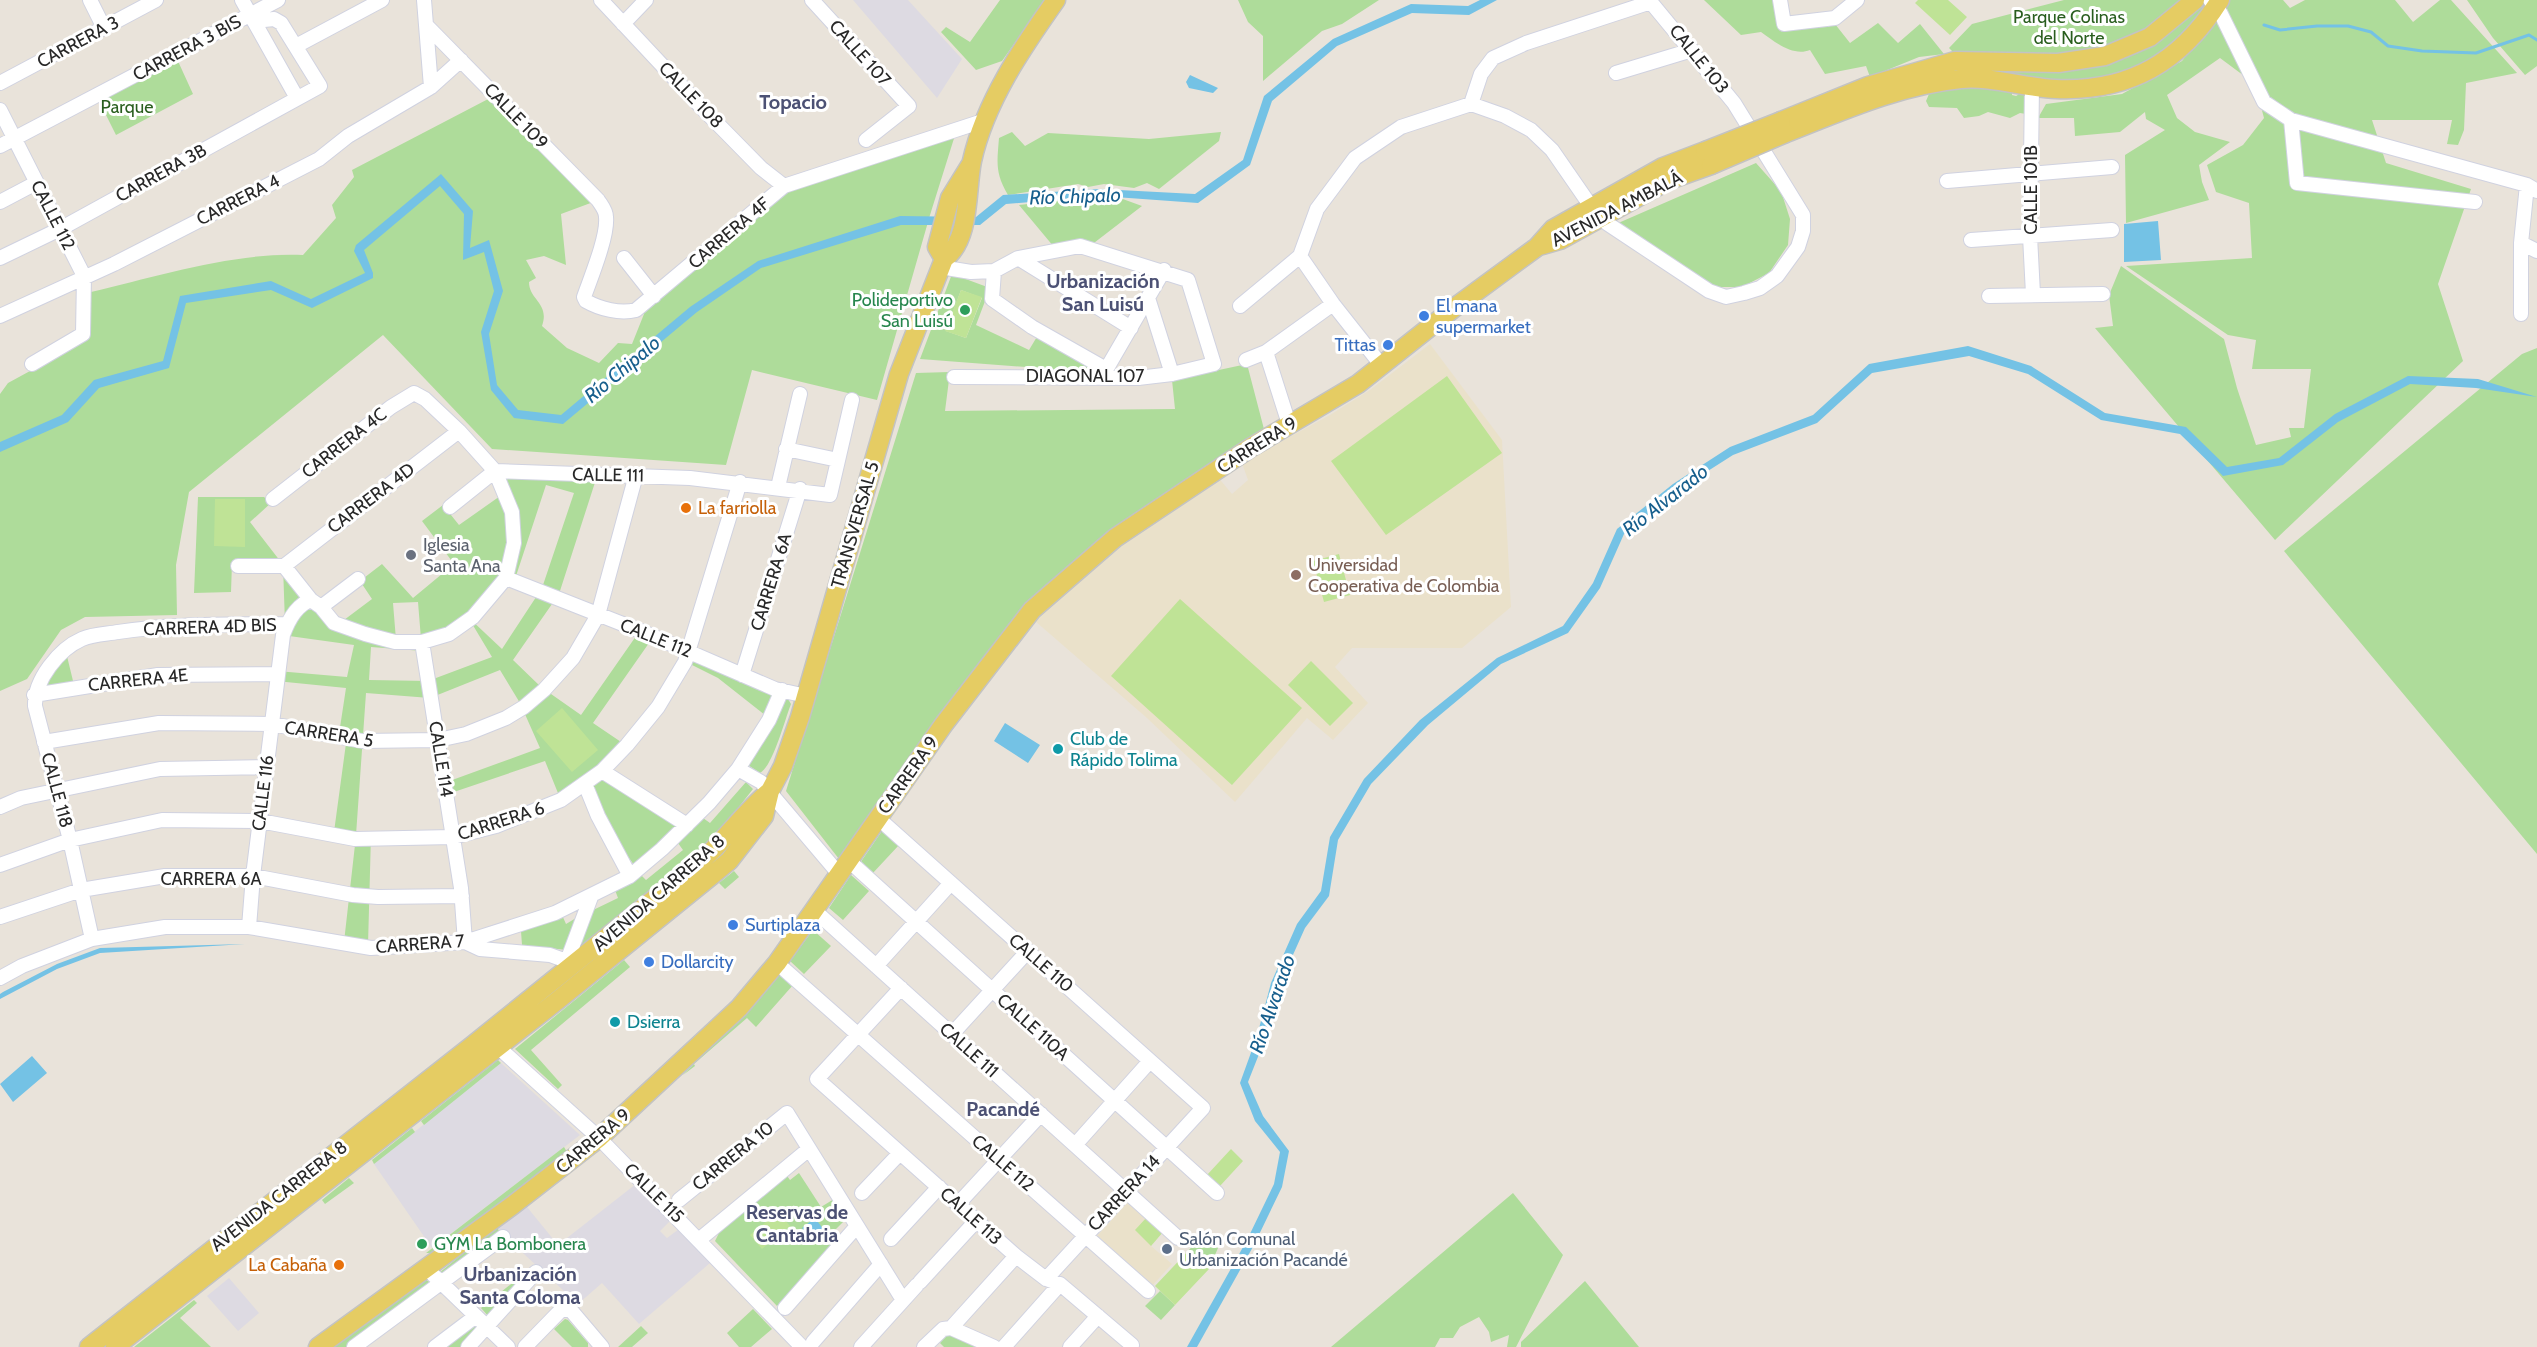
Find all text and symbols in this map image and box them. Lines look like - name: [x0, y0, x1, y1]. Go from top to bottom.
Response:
- park label: Parque Colinas del Norte: [2013, 6, 2125, 49]
- street label: CARRERA 3 BIS: [129, 10, 245, 86]
- street label: CARRERA 3: [33, 11, 123, 73]
- street label: CALLE 107: [825, 15, 895, 91]
- street label: CALLE 103: [1665, 20, 1733, 98]
- street label: CALLE 108: [654, 57, 728, 133]
- street label: CALLE 109: [479, 79, 553, 153]
- district label: Topacio: [759, 90, 827, 114]
- park label: Parque: [101, 96, 153, 118]
- street label: CARRERA 3B: [112, 139, 210, 207]
- street label: CALLE 101B: [2020, 145, 2042, 235]
- street label: AVENIDA AMBALÁ: [1548, 167, 1686, 251]
- street label: CARRERA 4: [193, 170, 283, 230]
- street label: CALLE 112: [26, 176, 80, 254]
- water label: Río Chipalo: [1029, 182, 1121, 210]
- street label: CARRERA 4F: [684, 192, 775, 273]
- district label: Urbanización San Luisú: [1046, 269, 1160, 316]
- place label: Polideportivo San Luisú: [852, 289, 953, 332]
- place label: El mana supermarket: [1436, 295, 1531, 338]
- marker: Polideportivo San Luisú: [958, 303, 972, 317]
- marker: El mana supermarket: [1417, 309, 1431, 323]
- water label: Río Chipalo: [579, 330, 665, 408]
- place label: Tittas: [1335, 334, 1376, 356]
- marker: Tittas: [1381, 338, 1395, 352]
- street label: DIAGONAL 107: [1026, 365, 1144, 387]
- street label: CARRERA 4C: [297, 403, 391, 483]
- street label: CARRERA 9: [1213, 412, 1301, 478]
- street label: CARRERA 4D: [323, 458, 419, 538]
- street label: TRANSVERSAL 5: [826, 459, 884, 591]
- water label: Río Alvarado: [1617, 459, 1713, 541]
- street label: CALLE 111: [572, 463, 644, 487]
- place label: La farriolla: [698, 497, 777, 519]
- marker: La farriolla: [679, 501, 693, 515]
- street label: CARRERA 6A: [746, 530, 796, 634]
- place label: Iglesia Santa Ana: [423, 534, 501, 577]
- marker: Iglesia Santa Ana: [404, 548, 418, 562]
- place label: Universidad Cooperativa de Colombia: [1308, 554, 1500, 597]
- marker: Universidad Cooperativa de Colombia: [1289, 568, 1303, 582]
- street label: CARRERA 4D BIS: [143, 614, 277, 640]
- street label: CALLE 112: [617, 614, 695, 662]
- street label: CARRERA 4E: [87, 664, 189, 696]
- street label: CARRERA 5: [283, 716, 375, 752]
- street label: CALLE 114: [424, 720, 458, 798]
- place label: Club de Rápido Tolima: [1070, 728, 1178, 771]
- street label: CARRERA 9: [873, 732, 943, 818]
- marker: Club de Rápido Tolima: [1051, 742, 1065, 756]
- street label: CALLE 118: [36, 750, 78, 830]
- street label: CALLE 116: [247, 754, 279, 832]
- street label: CARRERA 6: [455, 797, 547, 845]
- street label: AVENIDA CARRERA 8: [589, 830, 729, 956]
- street label: CARRERA 6A: [160, 868, 262, 890]
- place label: Surtiplaza: [745, 914, 821, 936]
- marker: Surtiplaza: [726, 918, 740, 932]
- street label: CALLE 110: [1004, 929, 1078, 997]
- street label: CARRERA 7: [375, 930, 465, 958]
- place label: Dollarcity: [661, 951, 734, 973]
- water label: Río Alvarado: [1244, 952, 1300, 1056]
- marker: Dollarcity: [642, 955, 656, 969]
- street label: CALLE 110A: [992, 989, 1074, 1065]
- place label: Dsierra: [627, 1011, 681, 1033]
- marker: Dsierra: [608, 1015, 622, 1029]
- street label: CALLE 111: [935, 1018, 1003, 1082]
- district label: Pacandé: [966, 1097, 1040, 1121]
- street label: CARRERA 9: [551, 1104, 635, 1178]
- street label: CARRERA 10: [688, 1117, 778, 1195]
- street label: CALLE 112: [967, 1130, 1039, 1196]
- street label: AVENIDA CARRERA 8: [206, 1136, 352, 1256]
- street label: CARRERA 14: [1083, 1150, 1165, 1236]
- street label: CALLE 115: [619, 1158, 689, 1228]
- street label: CALLE 113: [936, 1182, 1006, 1250]
- district label: Reservas de Cantabria: [746, 1200, 848, 1247]
- place label: Salón Comunal Urbanización Pacandé: [1179, 1228, 1348, 1271]
- place label: GYM La Bombonera: [434, 1233, 586, 1255]
- marker: GYM La Bombonera: [415, 1237, 429, 1251]
- marker: Salón Comunal Urbanización Pacandé: [1160, 1242, 1174, 1256]
- place label: La Cabaña: [248, 1254, 327, 1276]
- marker: La Cabaña: [332, 1258, 346, 1272]
- district label: Urbanización Santa Coloma: [459, 1262, 581, 1309]

